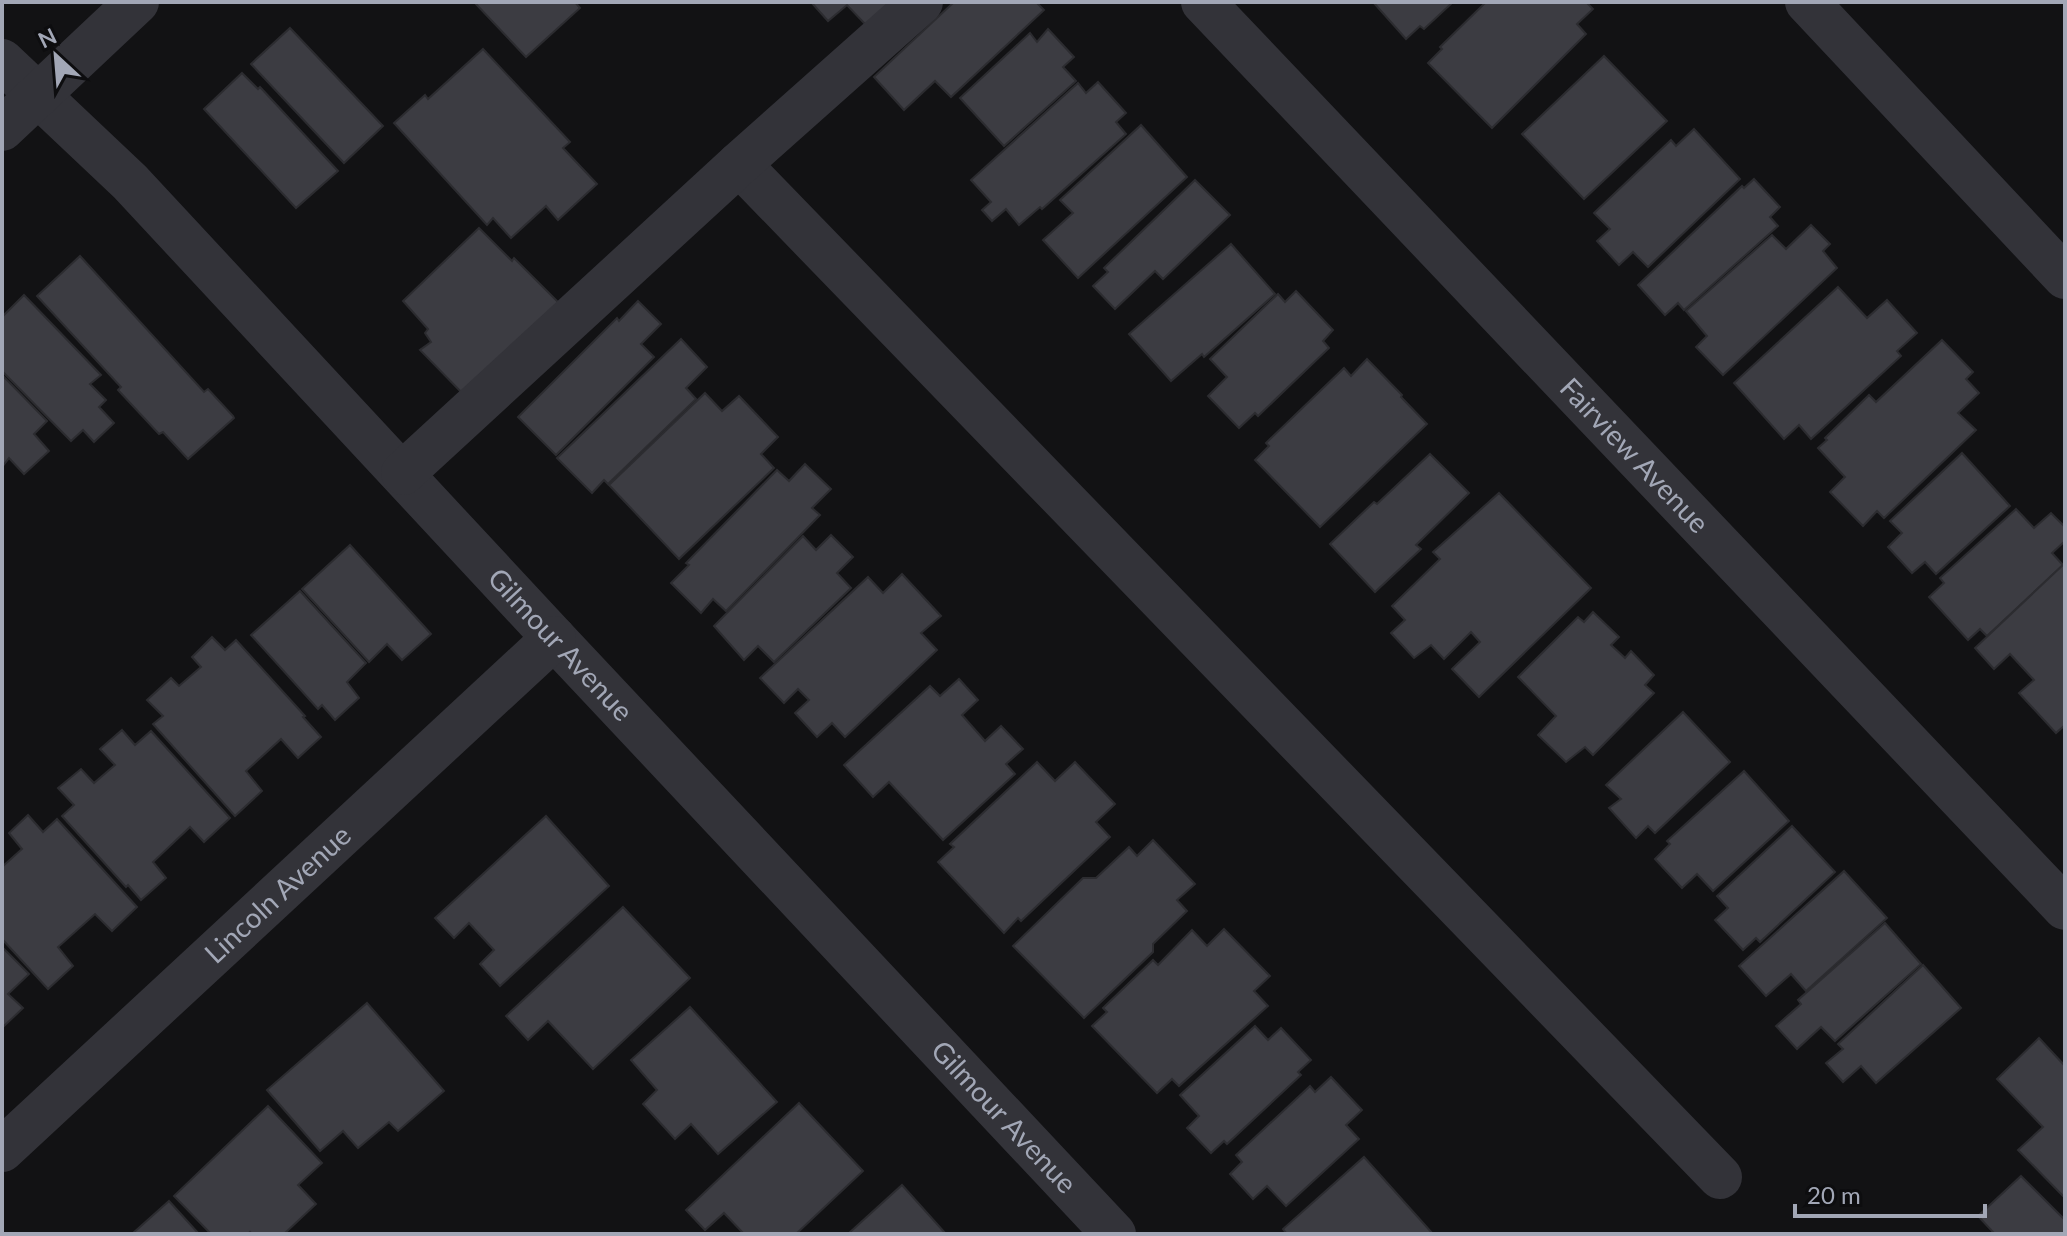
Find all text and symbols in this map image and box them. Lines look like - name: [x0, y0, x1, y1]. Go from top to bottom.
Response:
- north arrow: [16, 16, 96, 96]
- text: N: [33, 22, 61, 53]
- street label: Fairview Avenue: [1554, 370, 1717, 539]
- street label: Gilmour Avenue: [482, 560, 641, 727]
- street label: Lincoln Avenue: [197, 818, 357, 970]
- street label: Gilmour Avenue: [925, 1033, 1085, 1200]
- scale bar: [1795, 1168, 1985, 1218]
- text: 20 m: [1807, 1180, 1861, 1209]

